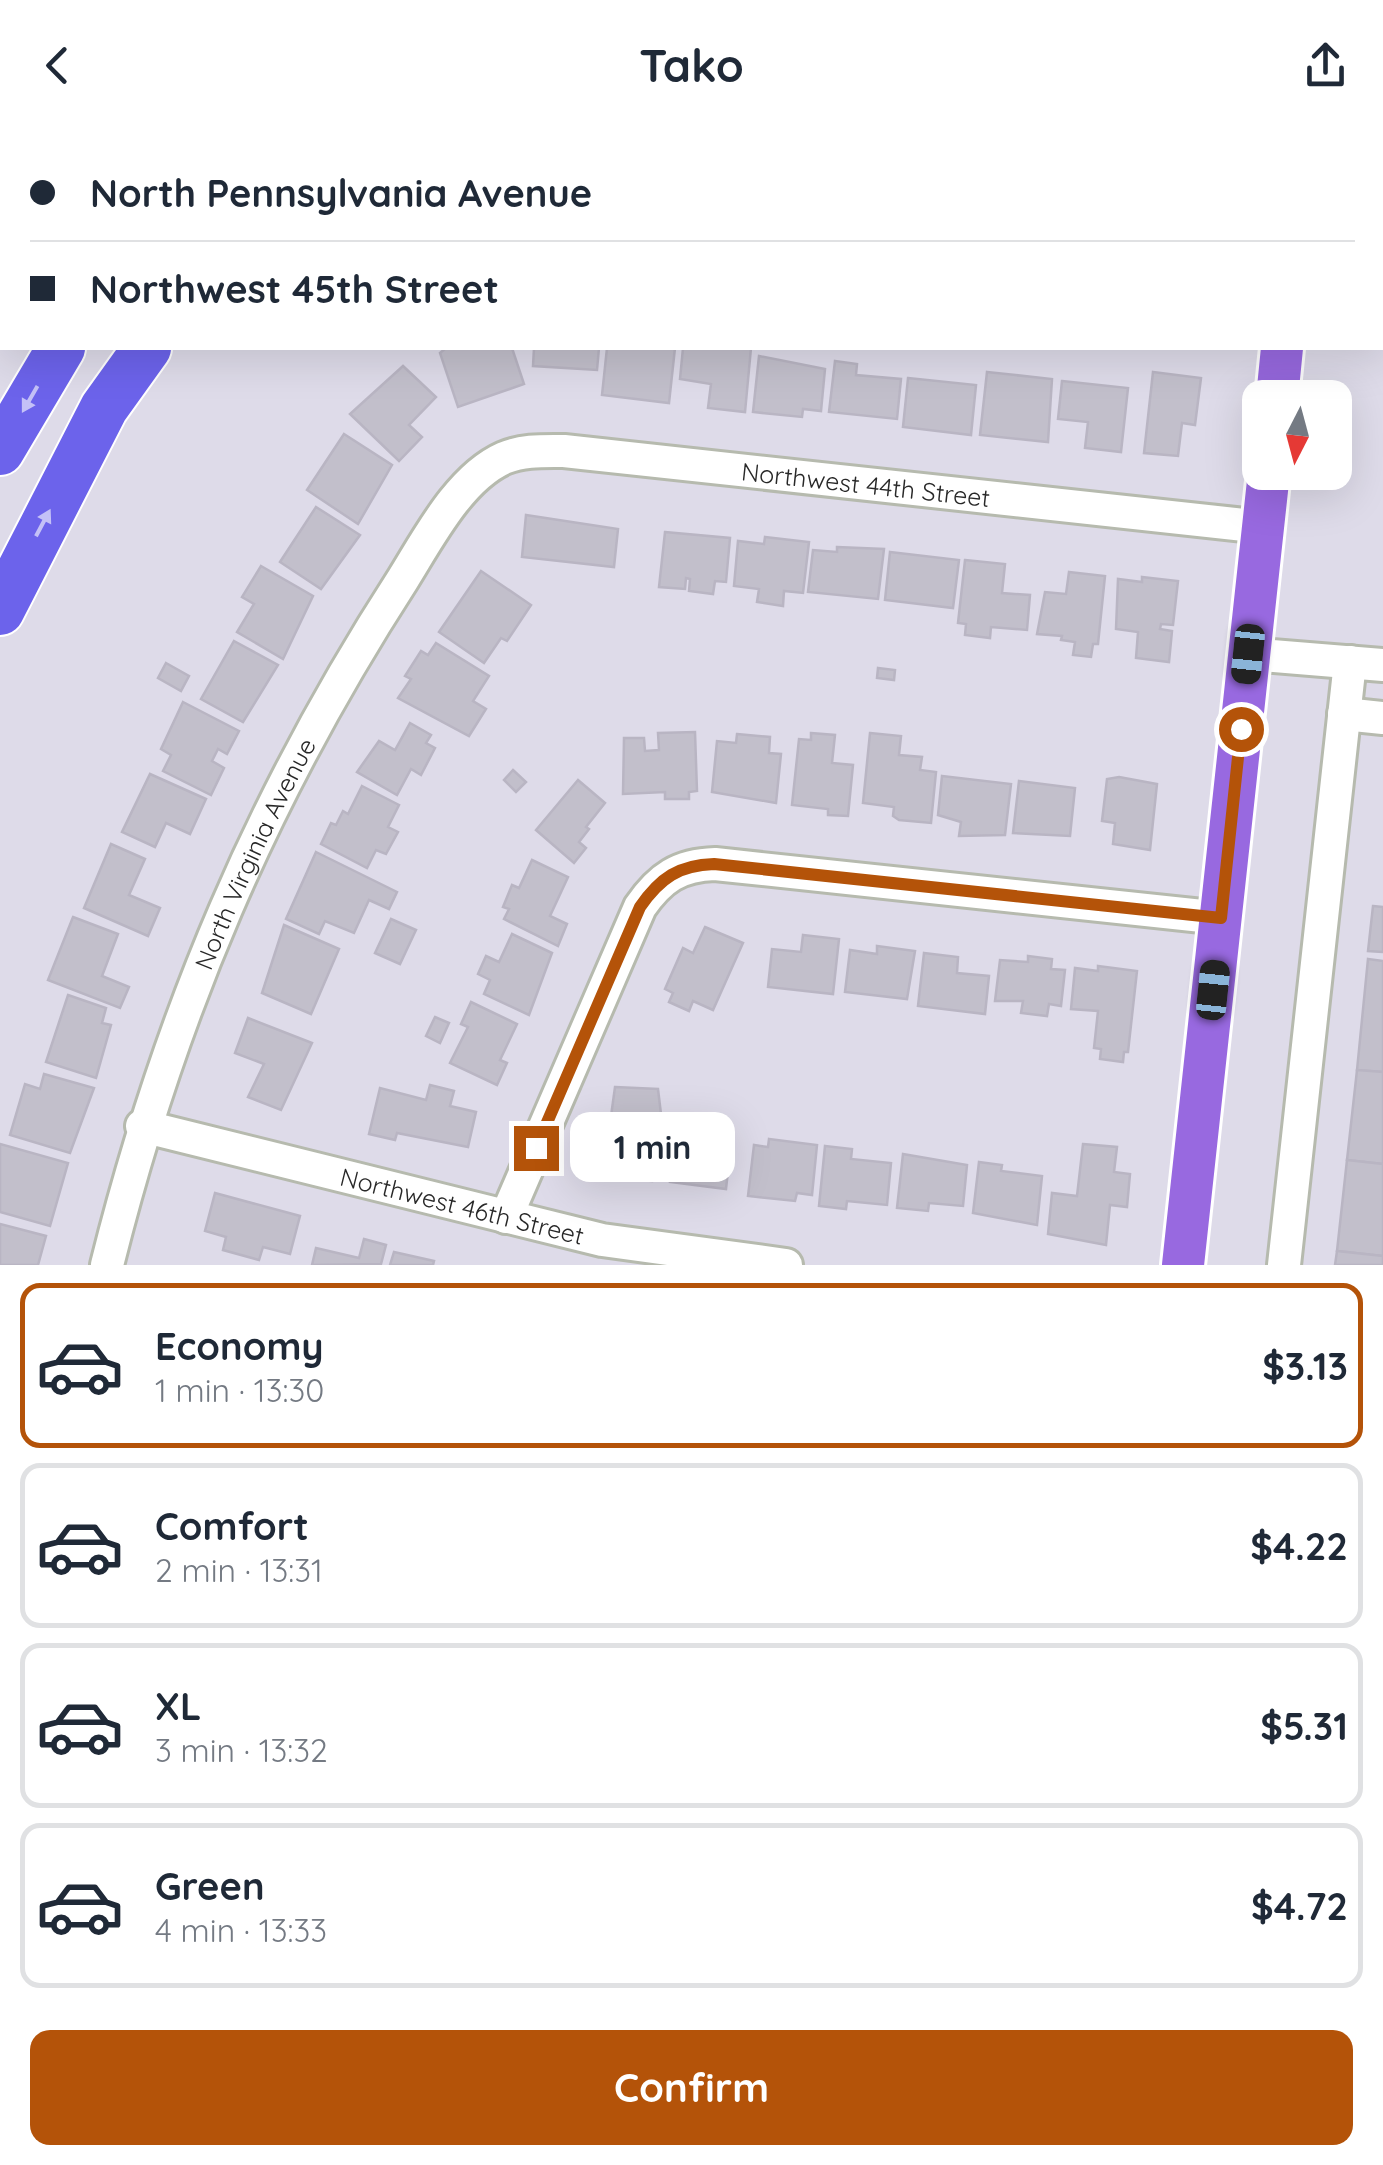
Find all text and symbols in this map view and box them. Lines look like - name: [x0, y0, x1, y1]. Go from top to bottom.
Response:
- text: Tako: [639, 37, 744, 93]
- icon: back: [30, 38, 85, 93]
- icon: share: [1298, 38, 1353, 93]
- text: North Pennsylvania Avenue: [90, 169, 592, 217]
- text: Northwest 45th Street: [90, 265, 499, 313]
- north arrow: [1242, 380, 1352, 490]
- map controls: [1242, 380, 1352, 490]
- one-way arrow: [21, 385, 39, 413]
- street label: Northwest 44th Street: [740, 455, 992, 513]
- one-way arrow: [34, 508, 51, 537]
- car: [1230, 623, 1266, 685]
- route start: [1219, 707, 1264, 752]
- street label: North Virginia Avenue: [187, 732, 321, 974]
- car: [1195, 959, 1231, 1021]
- callout: 1 min: [571, 1113, 736, 1183]
- route end: [514, 1126, 559, 1171]
- text: 1 min: [614, 1127, 691, 1167]
- street label: Northwest 46th Street: [337, 1160, 587, 1251]
- icon: car: [35, 1321, 125, 1411]
- text: Economy: [155, 1322, 324, 1370]
- text: $3.13: [1262, 1342, 1348, 1390]
- text: 1 min · 13:30: [155, 1370, 324, 1410]
- icon: car: [35, 1501, 125, 1591]
- text: Comfort: [155, 1502, 309, 1550]
- text: $4.22: [1250, 1522, 1348, 1570]
- text: 2 min · 13:31: [155, 1550, 323, 1590]
- icon: car: [35, 1681, 125, 1771]
- text: XL: [155, 1682, 201, 1730]
- text: $5.31: [1260, 1702, 1348, 1750]
- text: 3 min · 13:32: [155, 1730, 328, 1770]
- icon: car: [35, 1861, 125, 1951]
- text: Green: [155, 1862, 265, 1910]
- text: $4.72: [1251, 1882, 1348, 1930]
- text: 4 min · 13:33: [155, 1910, 327, 1950]
- button: Confirm: [30, 2030, 1353, 2145]

